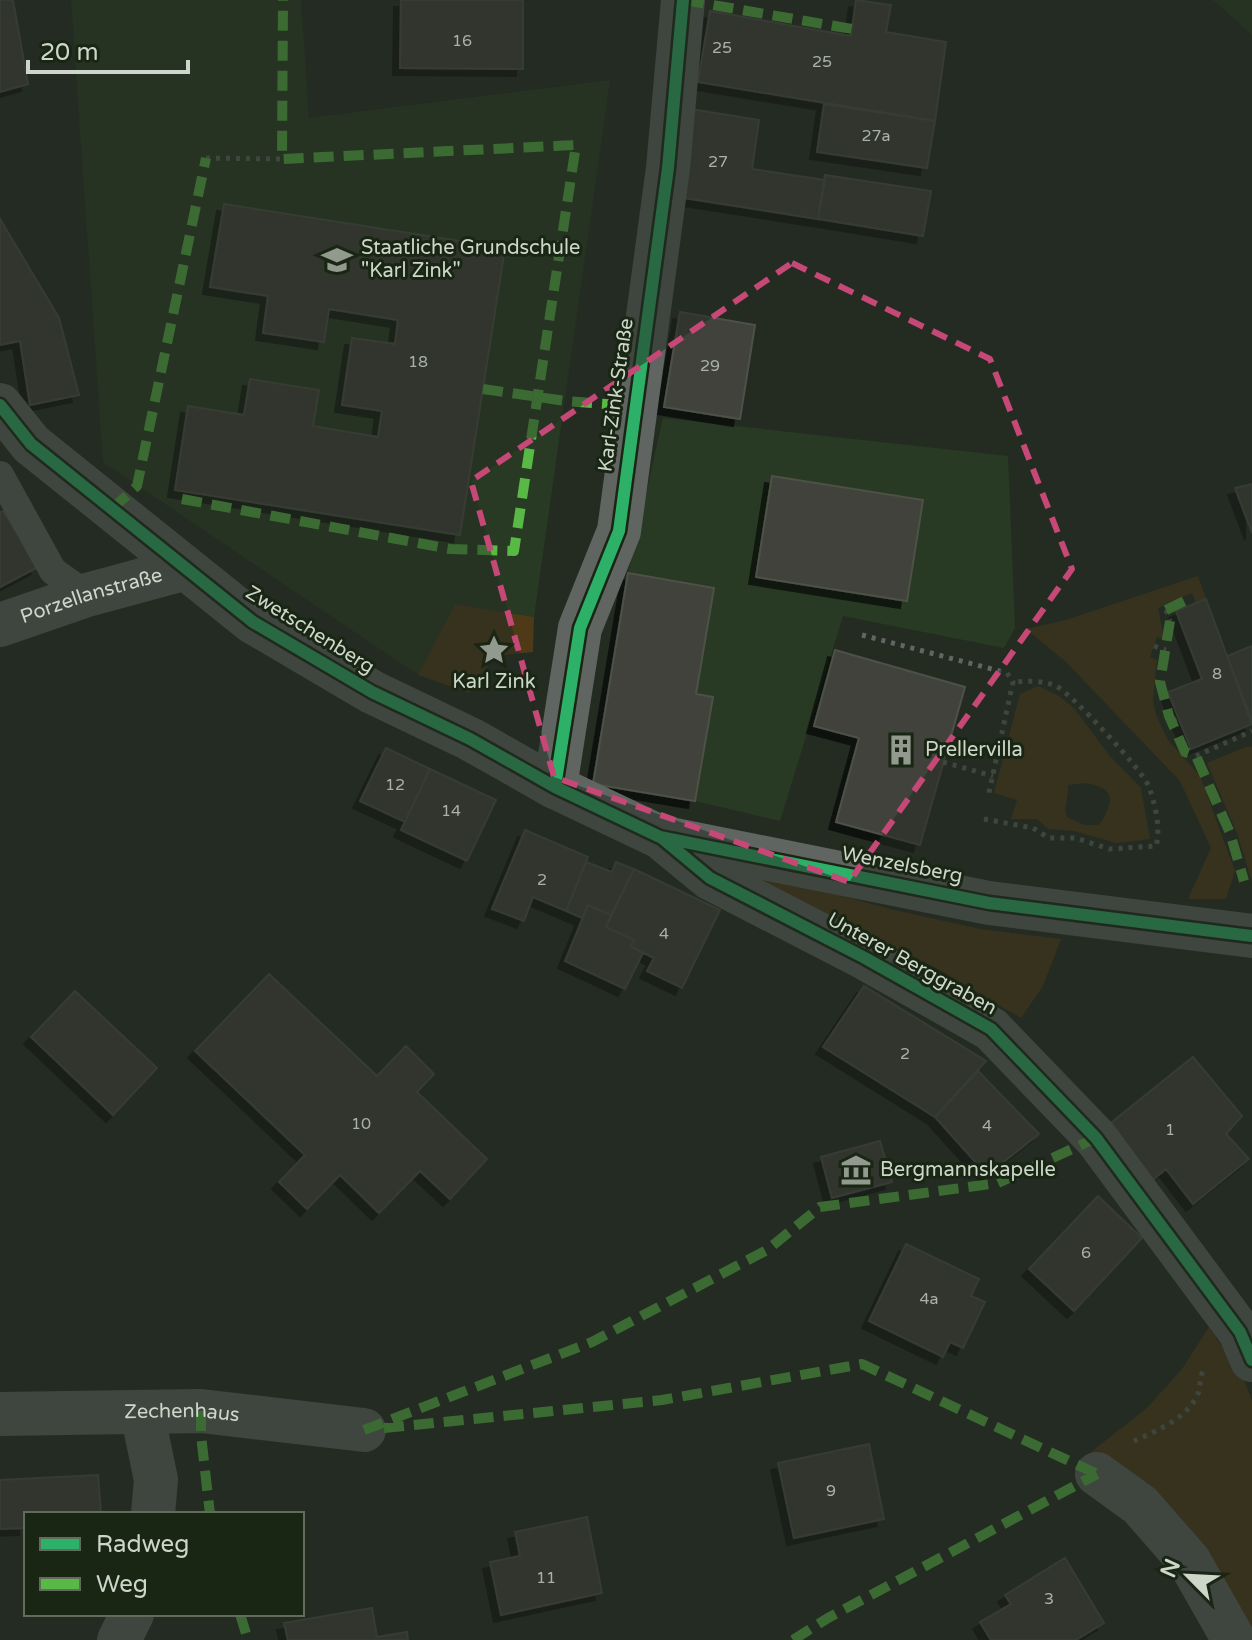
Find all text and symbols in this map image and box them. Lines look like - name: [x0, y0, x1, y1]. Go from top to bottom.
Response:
- scale bar: [28, 24, 188, 74]
- house number: 16: [452, 31, 472, 51]
- text: 20 m: [40, 38, 98, 67]
- house number: 25: [712, 38, 732, 58]
- house number: 25: [812, 52, 832, 72]
- house number: 27a: [861, 126, 891, 146]
- house number: 27: [708, 152, 728, 172]
- place label: Staatliche Grundschule "Karl Zink": [361, 236, 580, 283]
- school or university icon: Staatliche Grundschule "Karl Zink": [320, 243, 354, 277]
- street label: Karl-Zink-Straße: [593, 317, 639, 473]
- house number: 18: [408, 352, 428, 372]
- house number: 29: [700, 356, 720, 376]
- street label: Porzellanstraße: [17, 563, 165, 629]
- street label: Zwetschenberg: [241, 581, 379, 679]
- place icon: Karl Zink: [477, 633, 511, 667]
- house number: 8: [1212, 664, 1222, 684]
- place label: Karl Zink: [452, 670, 536, 694]
- building icon: Prellervilla: [884, 733, 918, 767]
- place label: Prellervilla: [925, 738, 1023, 762]
- house number: 12: [385, 775, 405, 795]
- house number: 14: [441, 801, 461, 821]
- street label: Wenzelsberg: [840, 842, 964, 888]
- house number: 2: [537, 870, 547, 890]
- street label: Unterer Berggraben: [823, 907, 1001, 1021]
- house number: 4: [659, 924, 669, 944]
- house number: 2: [900, 1044, 910, 1064]
- house number: 10: [351, 1114, 371, 1134]
- house number: 4: [982, 1116, 992, 1136]
- house number: 1: [1165, 1120, 1175, 1140]
- museum icon: Bergmannskapelle: [839, 1153, 873, 1187]
- place label: Bergmannskapelle: [880, 1158, 1056, 1182]
- house number: 6: [1081, 1243, 1091, 1263]
- house number: 4a: [919, 1289, 939, 1309]
- street label: Zechenhaus: [124, 1399, 241, 1427]
- house number: 9: [826, 1481, 836, 1501]
- legend: [24, 1512, 304, 1616]
- text: Radweg: [96, 1530, 189, 1559]
- north arrow: [1148, 1536, 1228, 1616]
- text: N: [1155, 1555, 1186, 1582]
- house number: 11: [536, 1568, 556, 1588]
- text: Weg: [96, 1570, 148, 1599]
- house number: 3: [1044, 1589, 1054, 1609]

